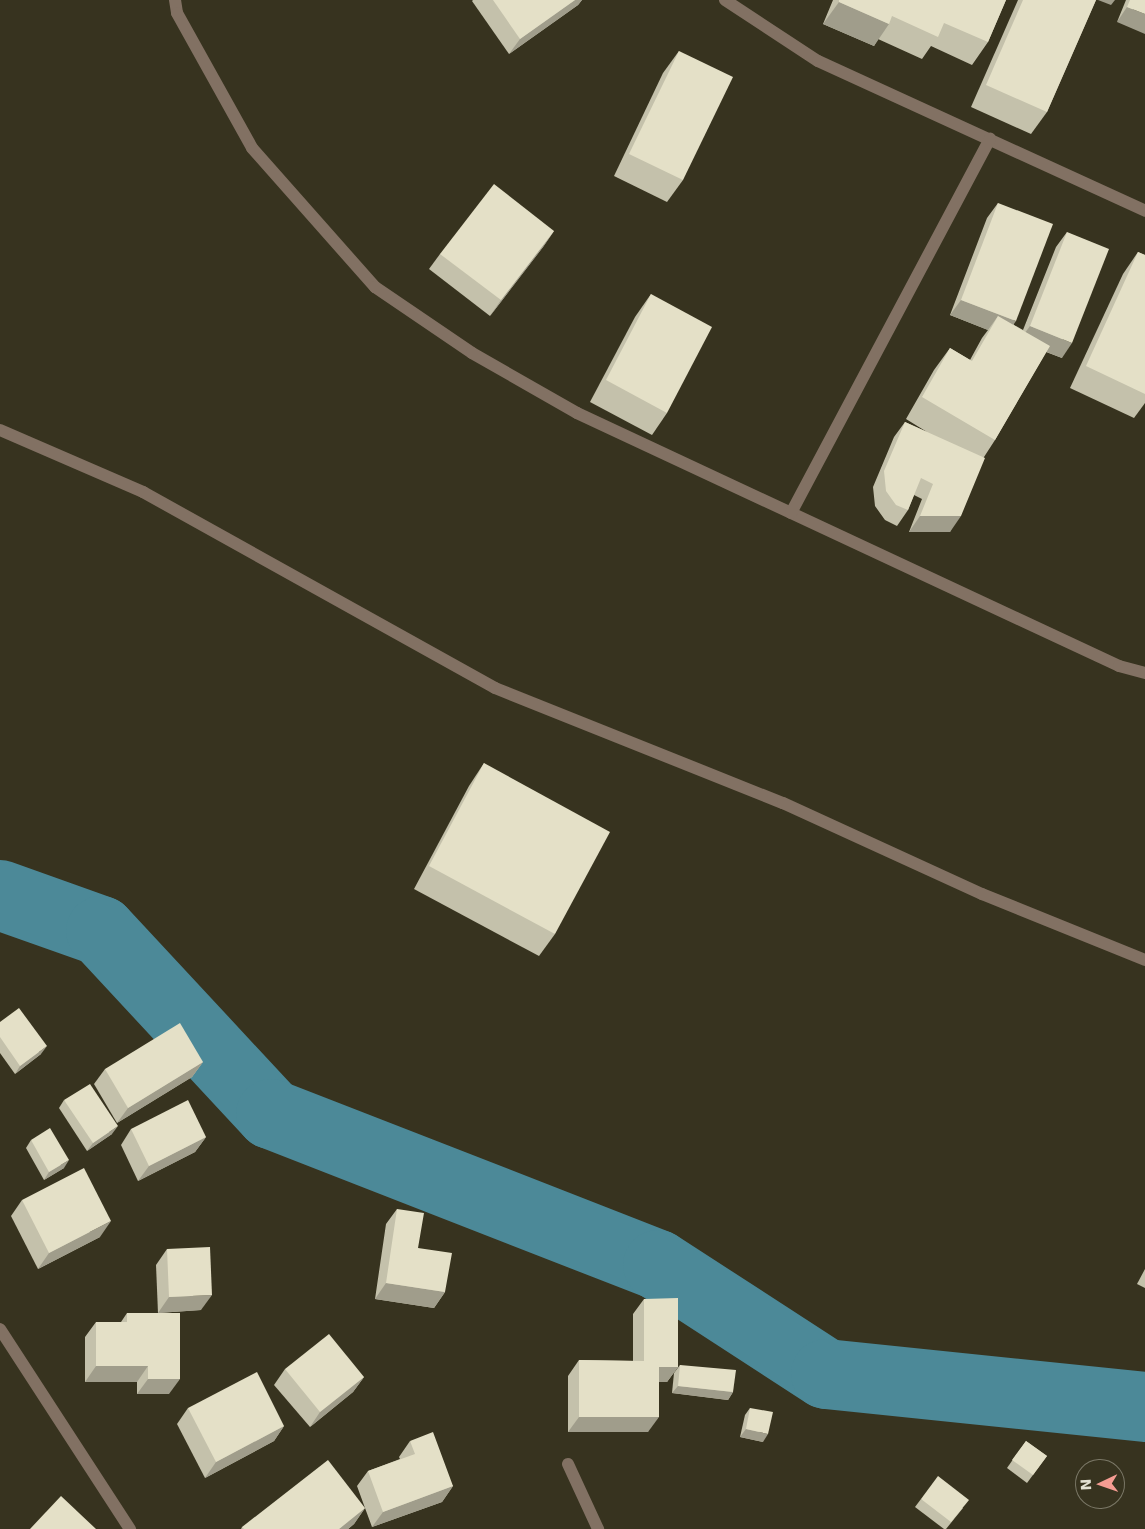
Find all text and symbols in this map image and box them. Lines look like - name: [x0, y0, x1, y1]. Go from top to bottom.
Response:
- north arrow: [1075, 1459, 1125, 1509]
- text: N: [1078, 1478, 1094, 1491]

